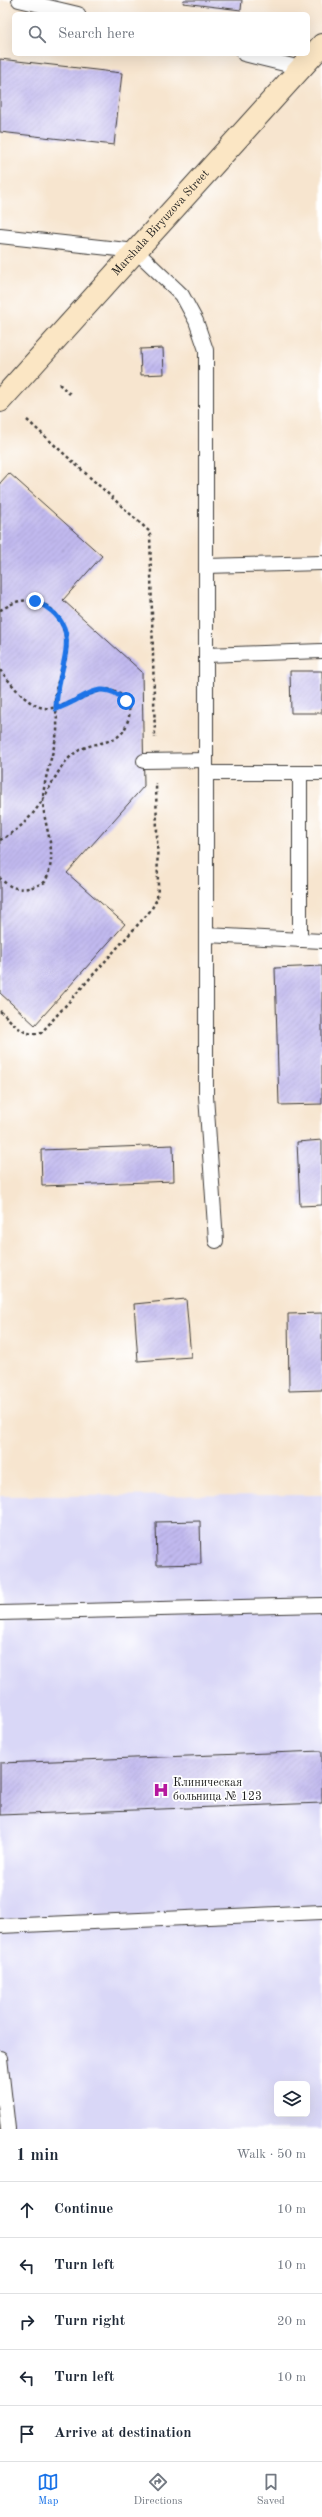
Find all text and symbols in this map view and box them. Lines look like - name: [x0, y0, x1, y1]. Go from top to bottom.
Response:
- search box: [12, 12, 310, 56]
- icon: search: [26, 23, 48, 45]
- text: Search here: [58, 27, 135, 42]
- street label: Marshala Biryuzova Street: [110, 168, 212, 278]
- route end: [26, 592, 44, 610]
- route start: [117, 692, 135, 710]
- place label: Клиническая больница № 123: [173, 1777, 262, 1803]
- hospital icon: Клиническая больница № 123: [152, 1781, 170, 1799]
- map controls: [274, 2081, 310, 2117]
- button: layers: [274, 2081, 310, 2117]
- text: 1 min: [16, 2147, 59, 2164]
- text: Walk · 50 m: [237, 2148, 306, 2161]
- icon: ahead: [16, 2199, 38, 2221]
- text: Continue: [54, 2202, 113, 2217]
- text: 10 m: [277, 2203, 306, 2216]
- icon: left: [16, 2255, 38, 2277]
- text: Turn left: [54, 2258, 114, 2273]
- text: 10 m: [277, 2259, 306, 2272]
- icon: right: [16, 2311, 38, 2333]
- text: Turn right: [54, 2314, 125, 2329]
- text: 20 m: [277, 2315, 306, 2328]
- icon: left: [16, 2367, 38, 2389]
- text: Turn left: [54, 2370, 114, 2385]
- text: 10 m: [277, 2371, 306, 2384]
- icon: arrive: [16, 2423, 38, 2445]
- text: Arrive at destination: [54, 2426, 192, 2441]
- tab: Map: [37, 2471, 59, 2509]
- tab: Directions: [134, 2471, 182, 2509]
- tab: Saved: [257, 2471, 285, 2509]

